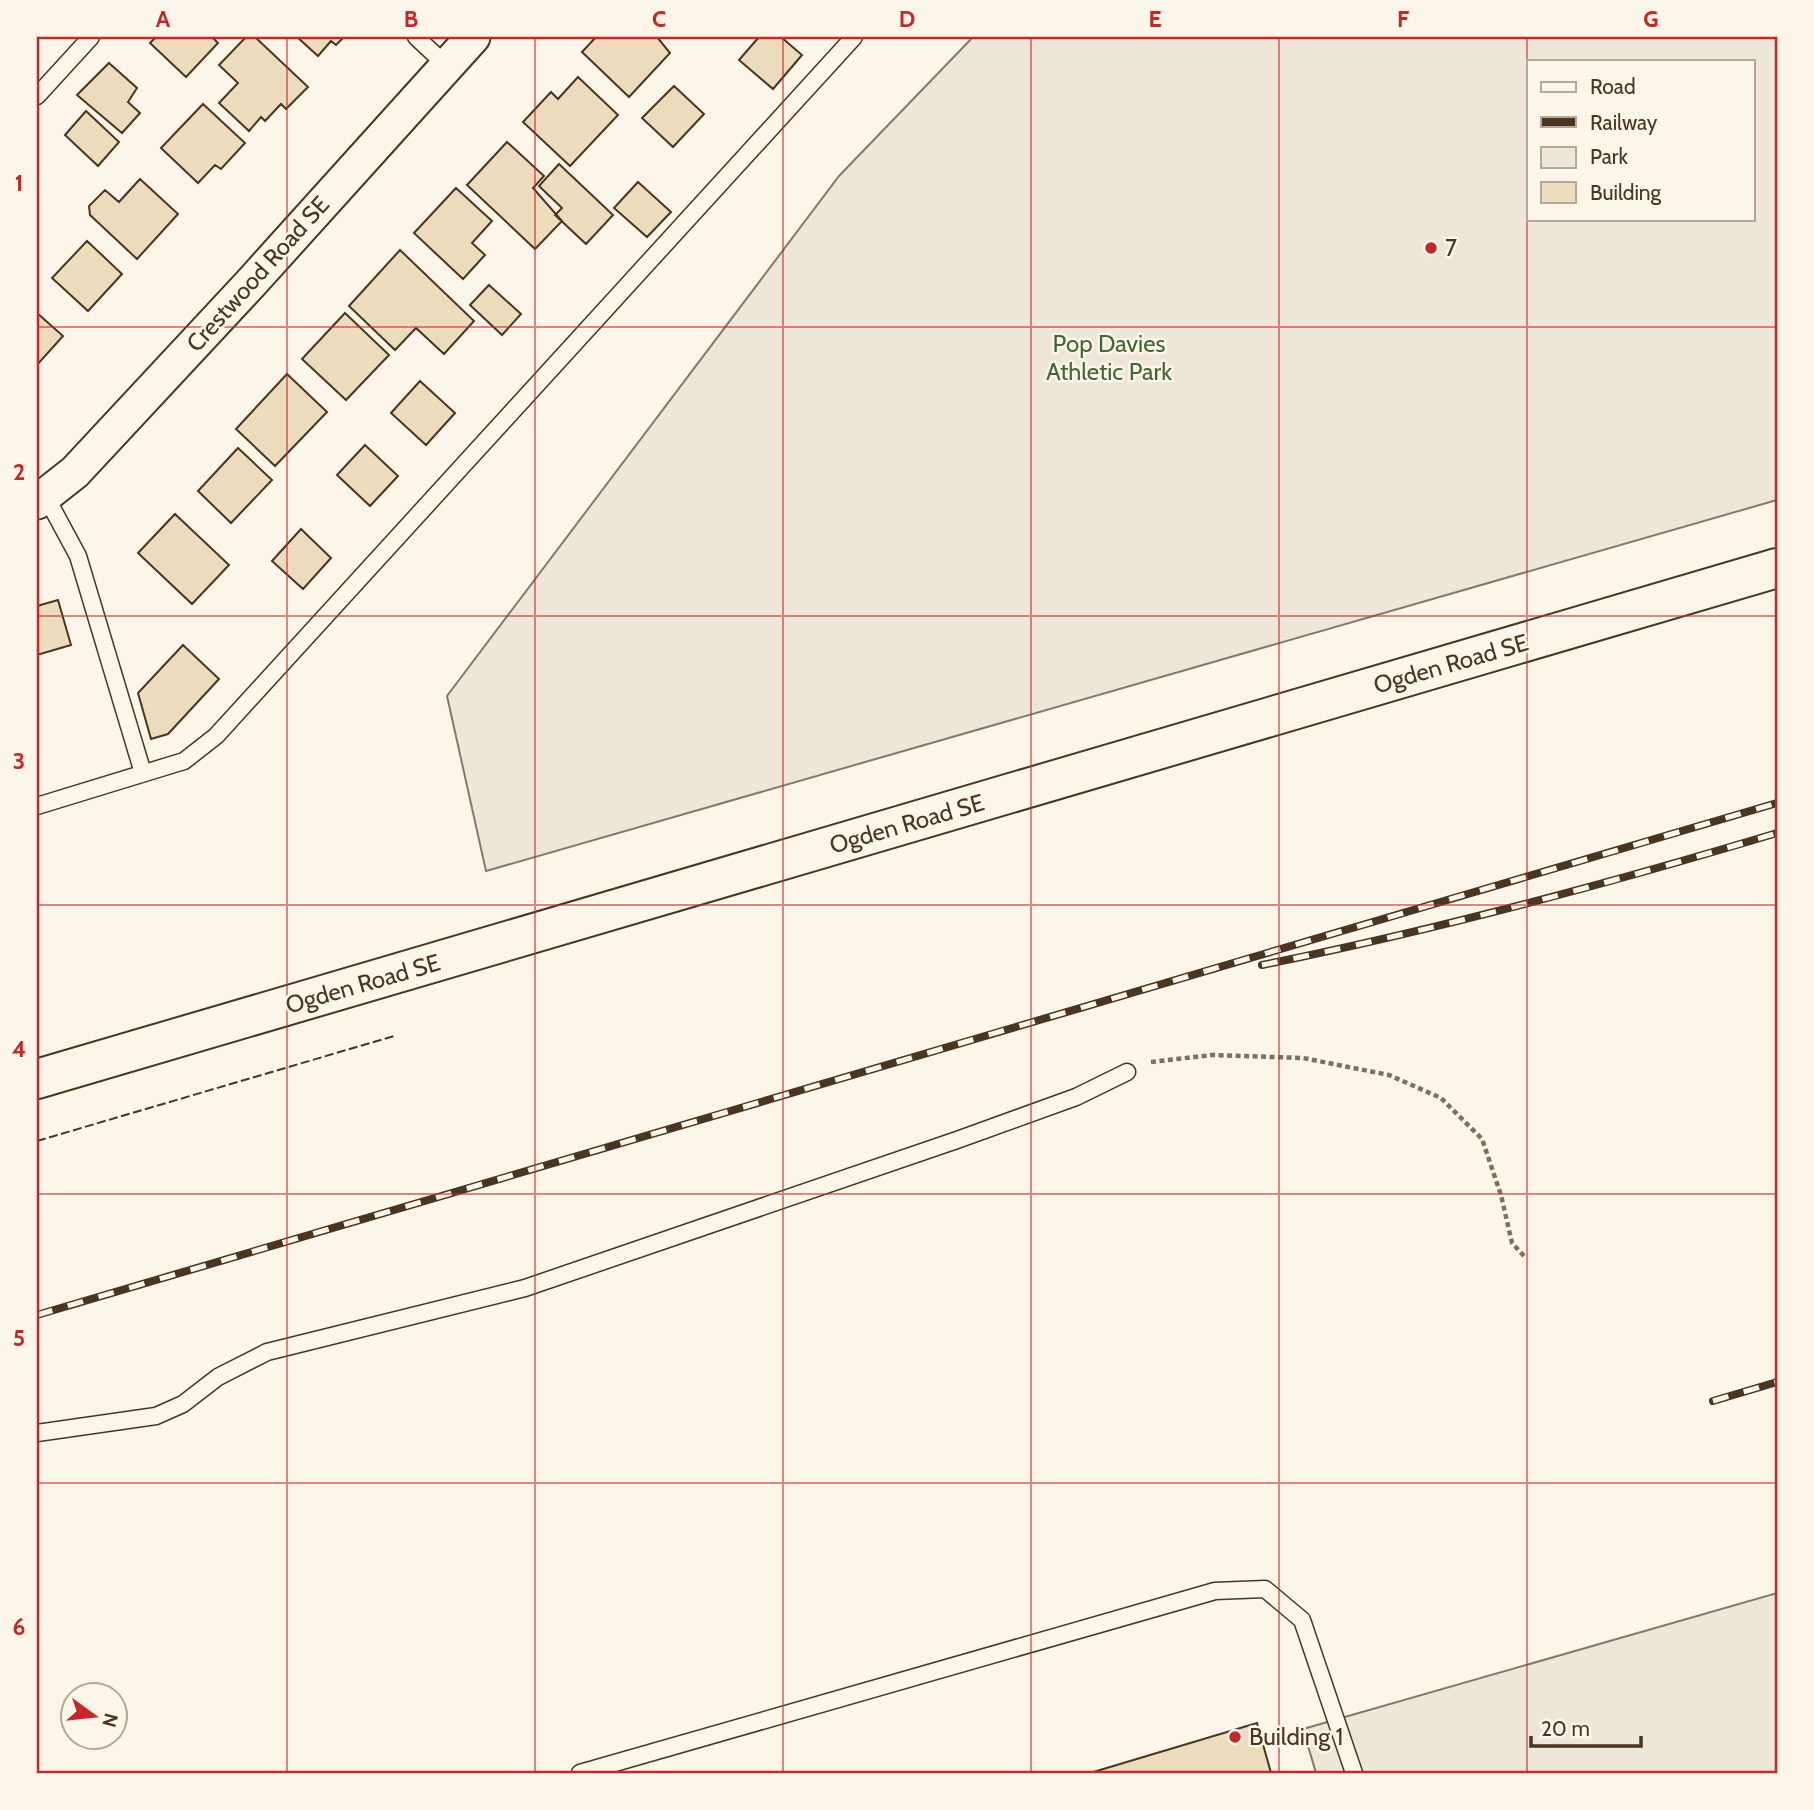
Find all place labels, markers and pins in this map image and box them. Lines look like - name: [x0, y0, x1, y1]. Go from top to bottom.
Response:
- place label: 7: [1445, 233, 1457, 262]
- marker: 7: [1423, 240, 1439, 256]
- place label: Building 1: [1249, 1722, 1343, 1751]
- marker: Building 1: [1227, 1729, 1243, 1745]

